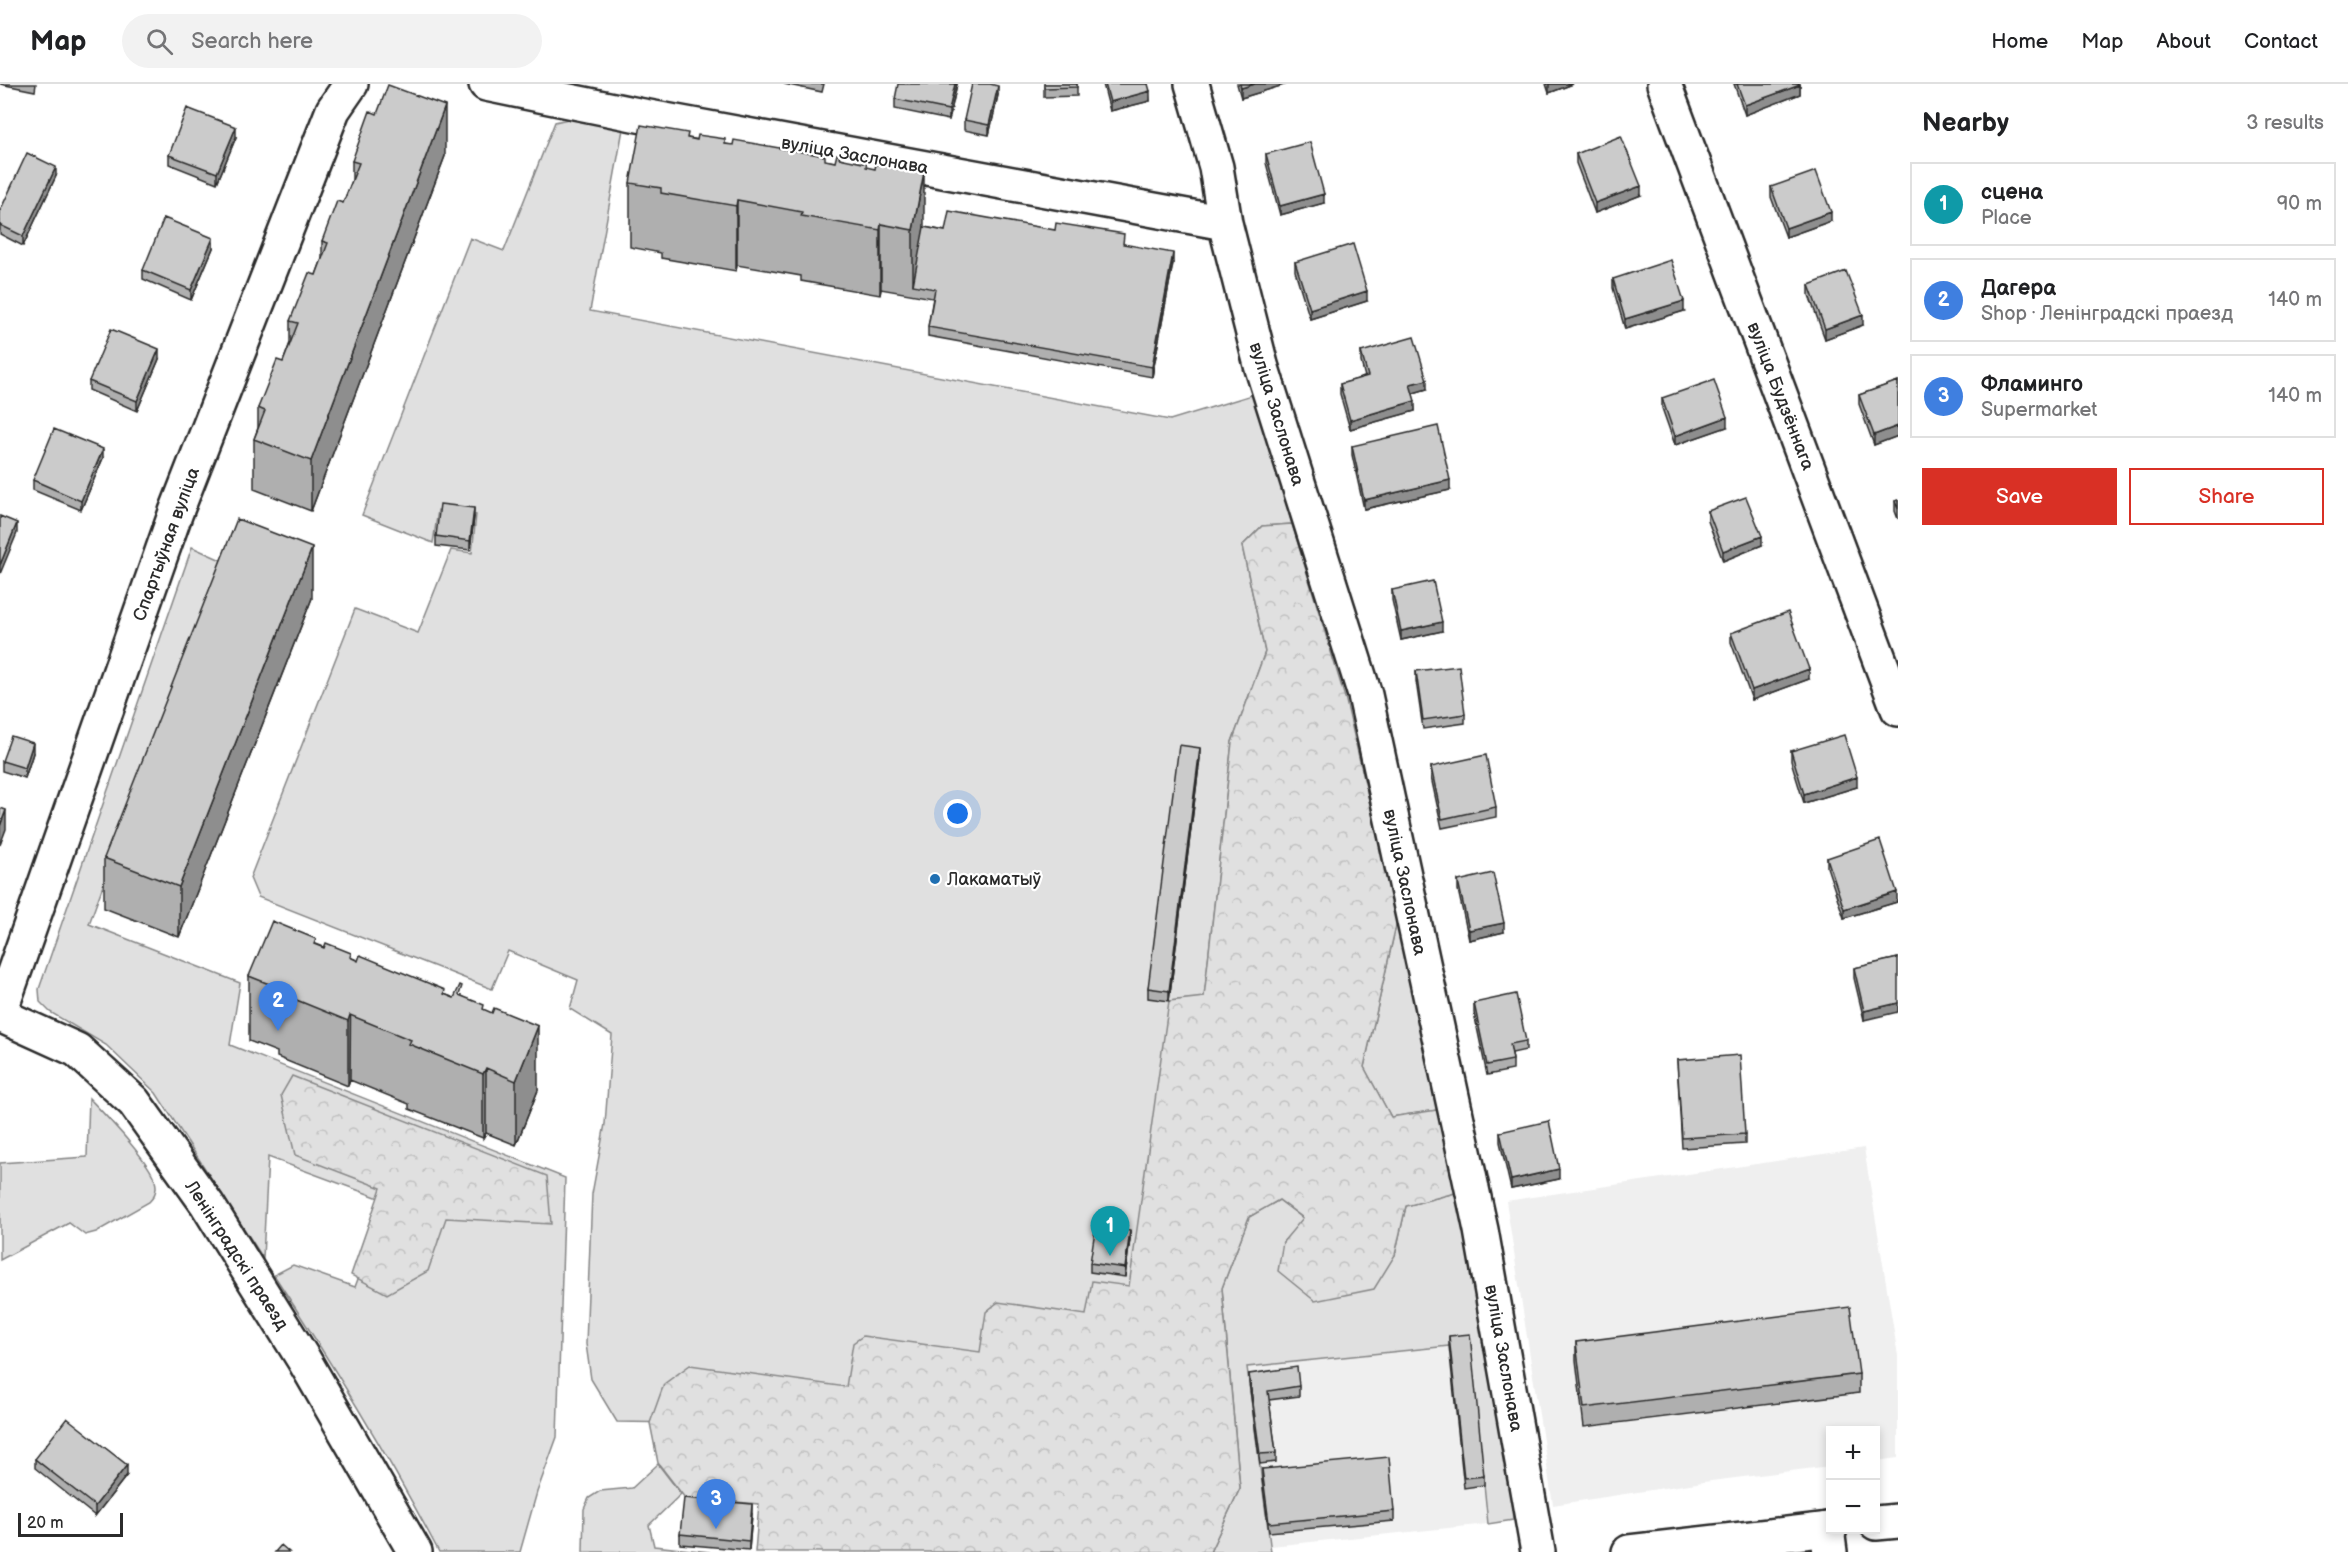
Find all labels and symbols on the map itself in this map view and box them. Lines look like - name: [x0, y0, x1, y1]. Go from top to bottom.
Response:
- street label: вуліца Заслонава: [780, 132, 930, 179]
- street label: вуліца Будзённага: [1743, 319, 1819, 474]
- street label: вуліца Заслонава: [1245, 340, 1308, 489]
- street label: Спартыўная вуліца: [129, 464, 204, 624]
- your location: [943, 799, 972, 828]
- street label: вуліца Заслонава: [1379, 807, 1430, 957]
- place label: Лакаматыў: [946, 869, 1042, 890]
- marker: Лакаматыў: [928, 872, 942, 886]
- pin: 2: [258, 982, 298, 1031]
- street label: Ленінградскі праезд: [180, 1176, 293, 1334]
- pin: 1: [1090, 1206, 1130, 1256]
- street label: вуліца Заслонава: [1480, 1283, 1527, 1434]
- pin: 3: [696, 1480, 736, 1529]
- scale bar: [18, 1510, 123, 1538]

